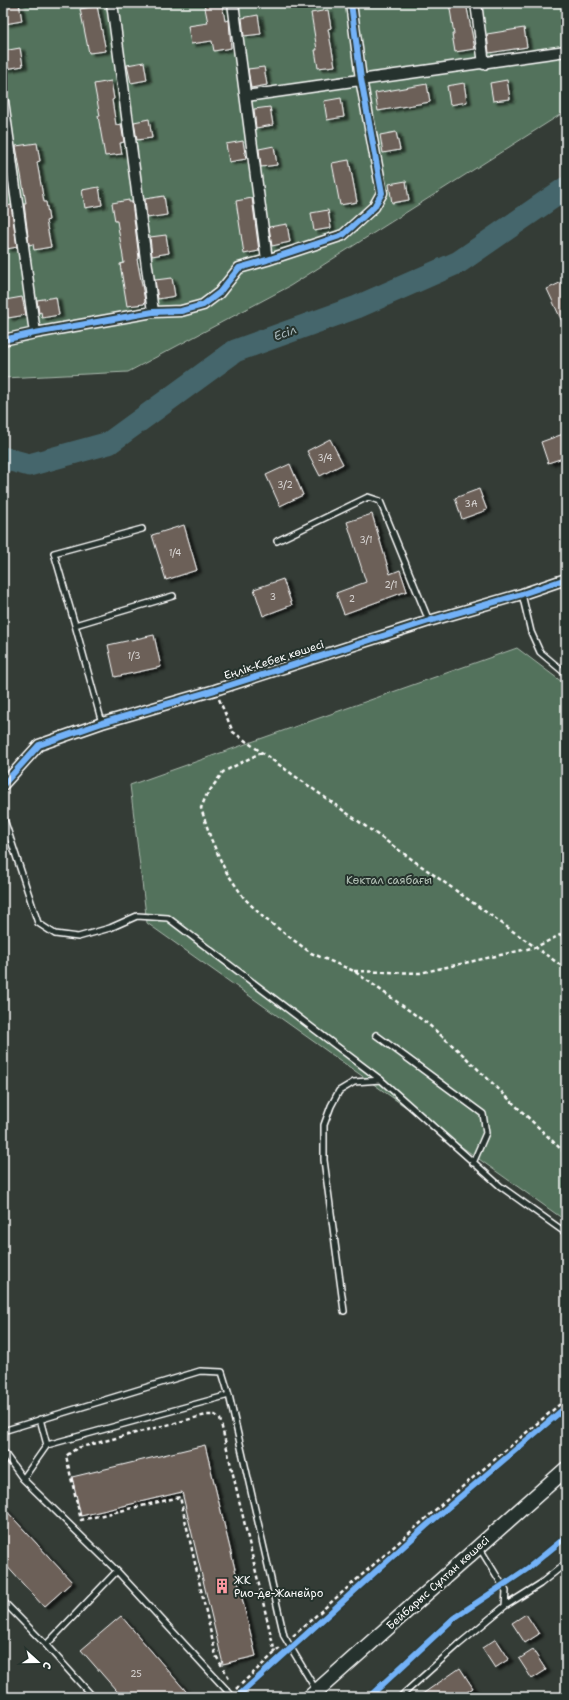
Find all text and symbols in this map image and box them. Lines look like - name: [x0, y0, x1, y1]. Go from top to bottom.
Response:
- water label: Есіл: [271, 321, 299, 344]
- house number: 3/4: [317, 452, 333, 464]
- house number: 3/2: [277, 479, 293, 491]
- house number: 3А: [465, 498, 478, 510]
- house number: 3/1: [359, 534, 373, 546]
- house number: 1/4: [169, 547, 181, 559]
- house number: 2/1: [384, 579, 398, 591]
- house number: 3: [270, 591, 276, 603]
- house number: 2: [349, 593, 355, 605]
- street label: Еңлік-Кебек көшесі: [222, 637, 326, 683]
- house number: 1/3: [128, 650, 140, 662]
- park label: Көктал саябағы: [346, 873, 432, 888]
- street label: Бейбарыс Сұлтан көшесі: [383, 1533, 493, 1633]
- place label: ЖК Рио-де-Жанейро: [234, 1573, 324, 1601]
- building icon: ЖК Рио-де-Жанейро: [213, 1577, 231, 1595]
- north arrow: [18, 1642, 58, 1682]
- text: С: [39, 1660, 55, 1671]
- house number: 25: [130, 1668, 142, 1680]

